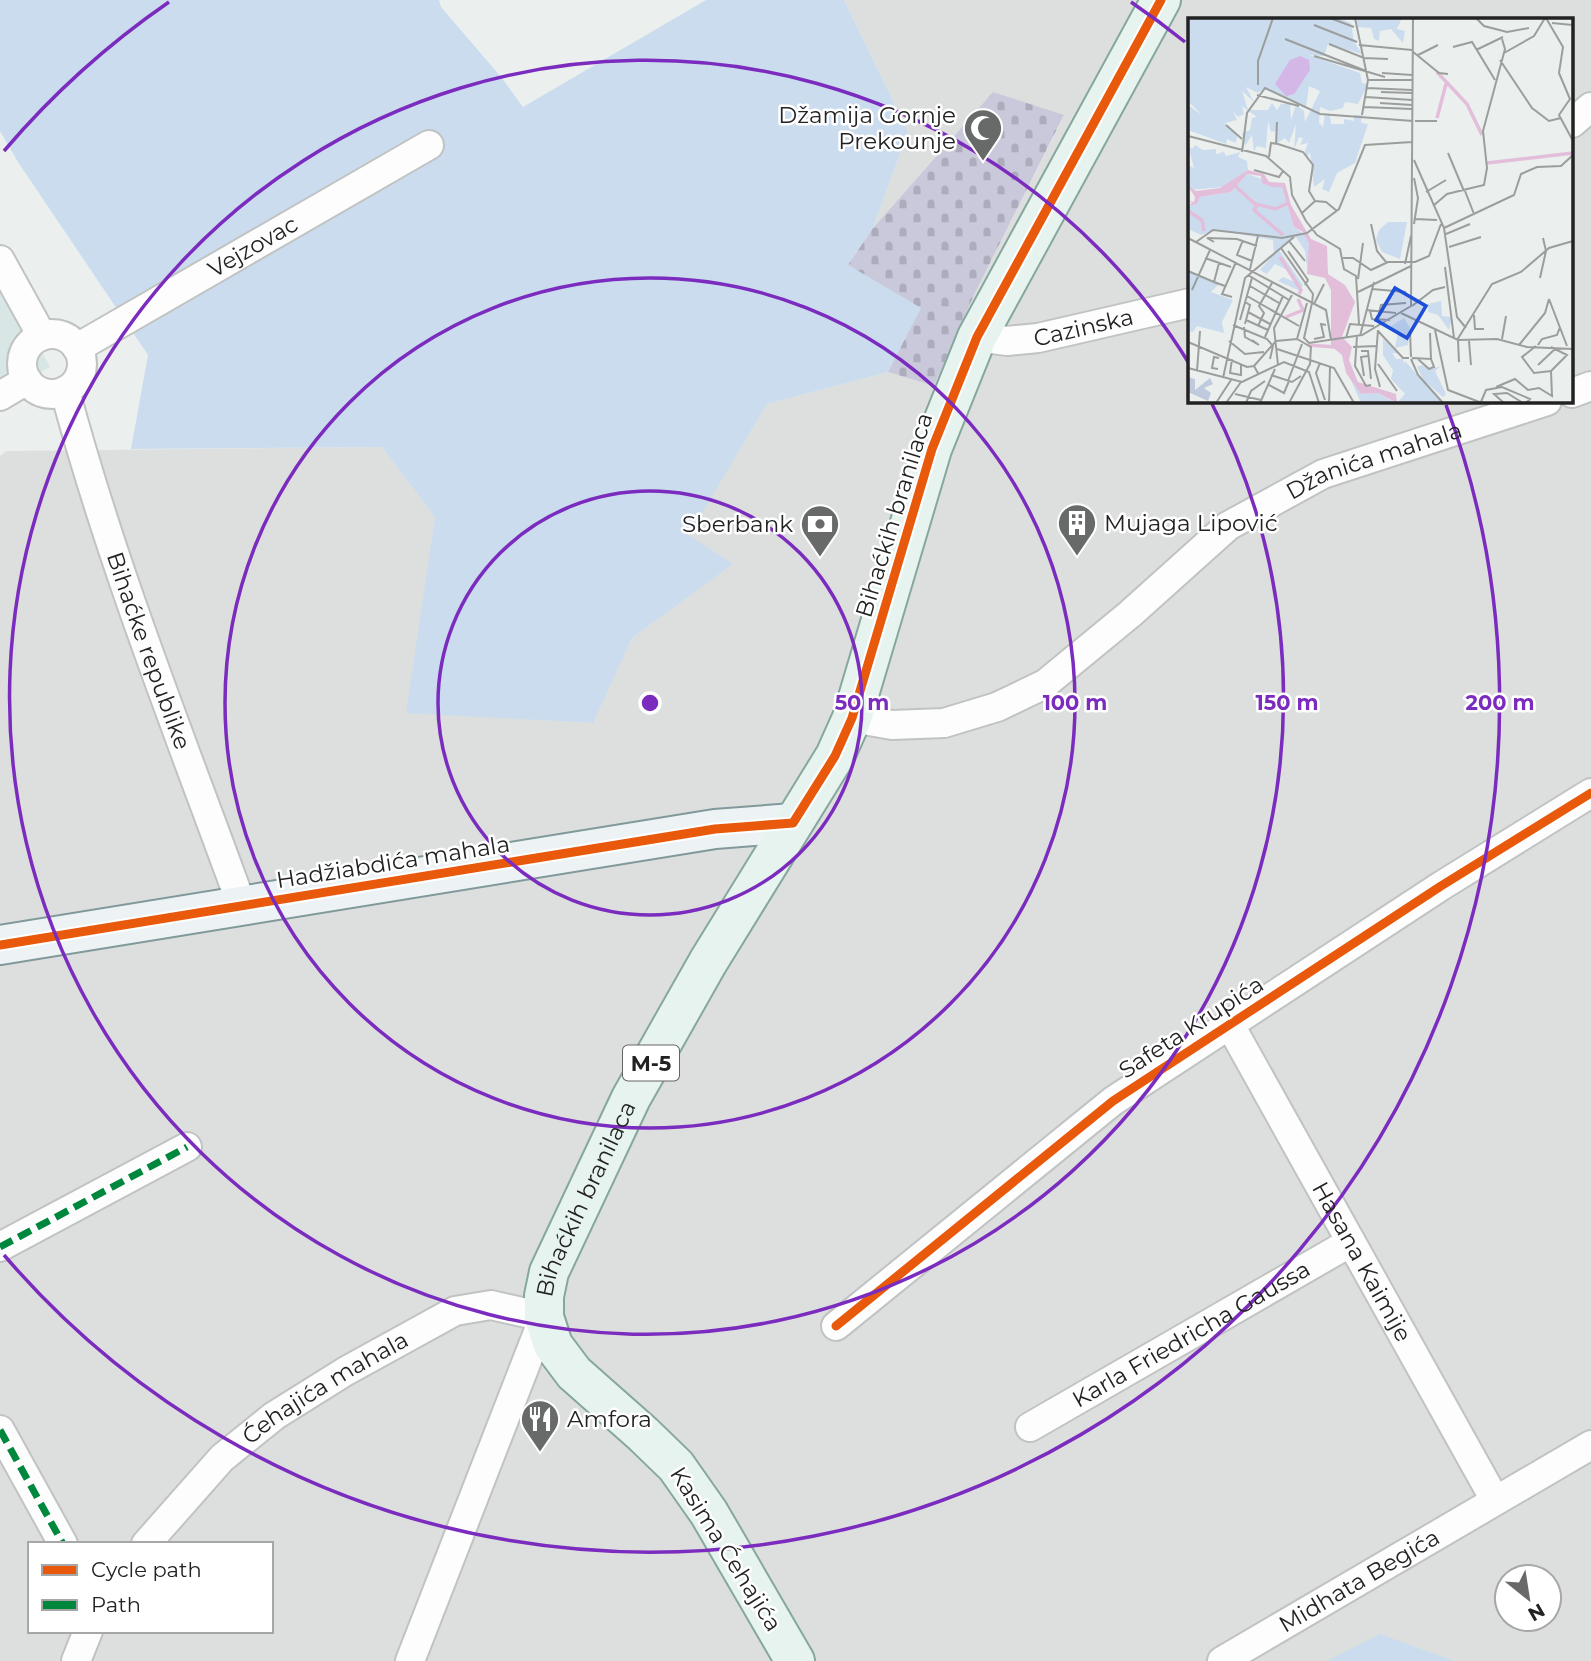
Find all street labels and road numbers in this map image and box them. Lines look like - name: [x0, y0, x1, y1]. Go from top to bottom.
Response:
- street label: Vejzovac: [203, 210, 303, 283]
- street label: Cazinska: [1031, 303, 1136, 353]
- street label: Bihaćkih branilaca: [850, 409, 938, 621]
- street label: Džanića mahala: [1281, 416, 1466, 506]
- street label: Bihaćke republike: [101, 548, 197, 753]
- street label: Hadžiabdića mahala: [274, 830, 512, 894]
- street label: Safeta Krupića: [1113, 970, 1269, 1084]
- road number: M-5: [623, 1046, 679, 1080]
- street label: Bihaćkih branilaca: [530, 1096, 642, 1299]
- street label: Hasana Kaimije: [1306, 1177, 1418, 1347]
- street label: Karla Friedricha Gaussa: [1067, 1255, 1315, 1414]
- street label: Ćehajića mahala: [236, 1325, 413, 1450]
- street label: Kasima Ćehajića: [664, 1461, 788, 1637]
- street label: Midhata Begića: [1274, 1523, 1444, 1639]

